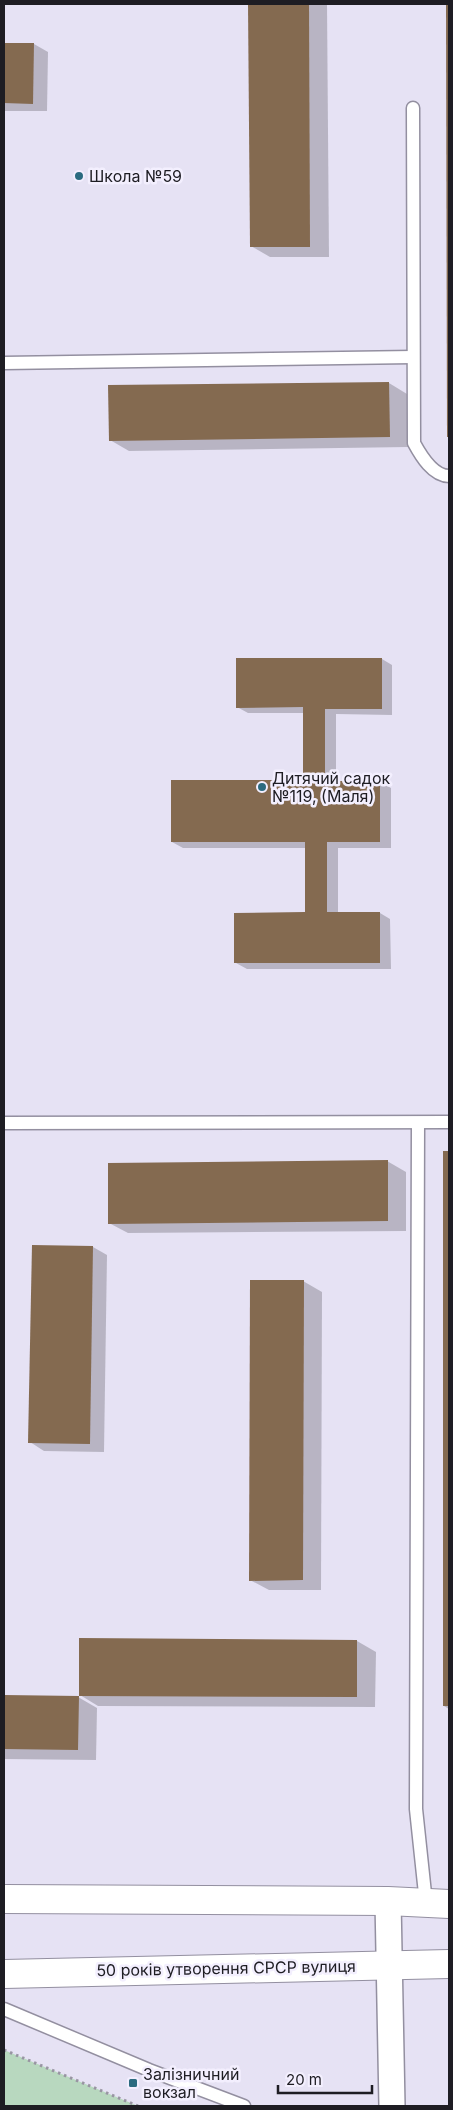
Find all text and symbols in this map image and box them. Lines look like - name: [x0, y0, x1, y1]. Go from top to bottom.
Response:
- place label: Школа №59: [89, 166, 182, 186]
- marker: Школа №59: [73, 170, 85, 182]
- place label: Дитячий садок №119, (Маля): [272, 768, 390, 806]
- marker: Дитячий садок №119, (Маля): [256, 781, 268, 793]
- street label: 50 років утворення СРСР вулиця: [96, 1956, 356, 1980]
- scale bar: [278, 2062, 372, 2094]
- place label: Залізничний вокзал: [143, 2064, 239, 2102]
- text: 20 m: [286, 2070, 322, 2089]
- marker: Залізничний вокзал: [127, 2077, 139, 2089]

